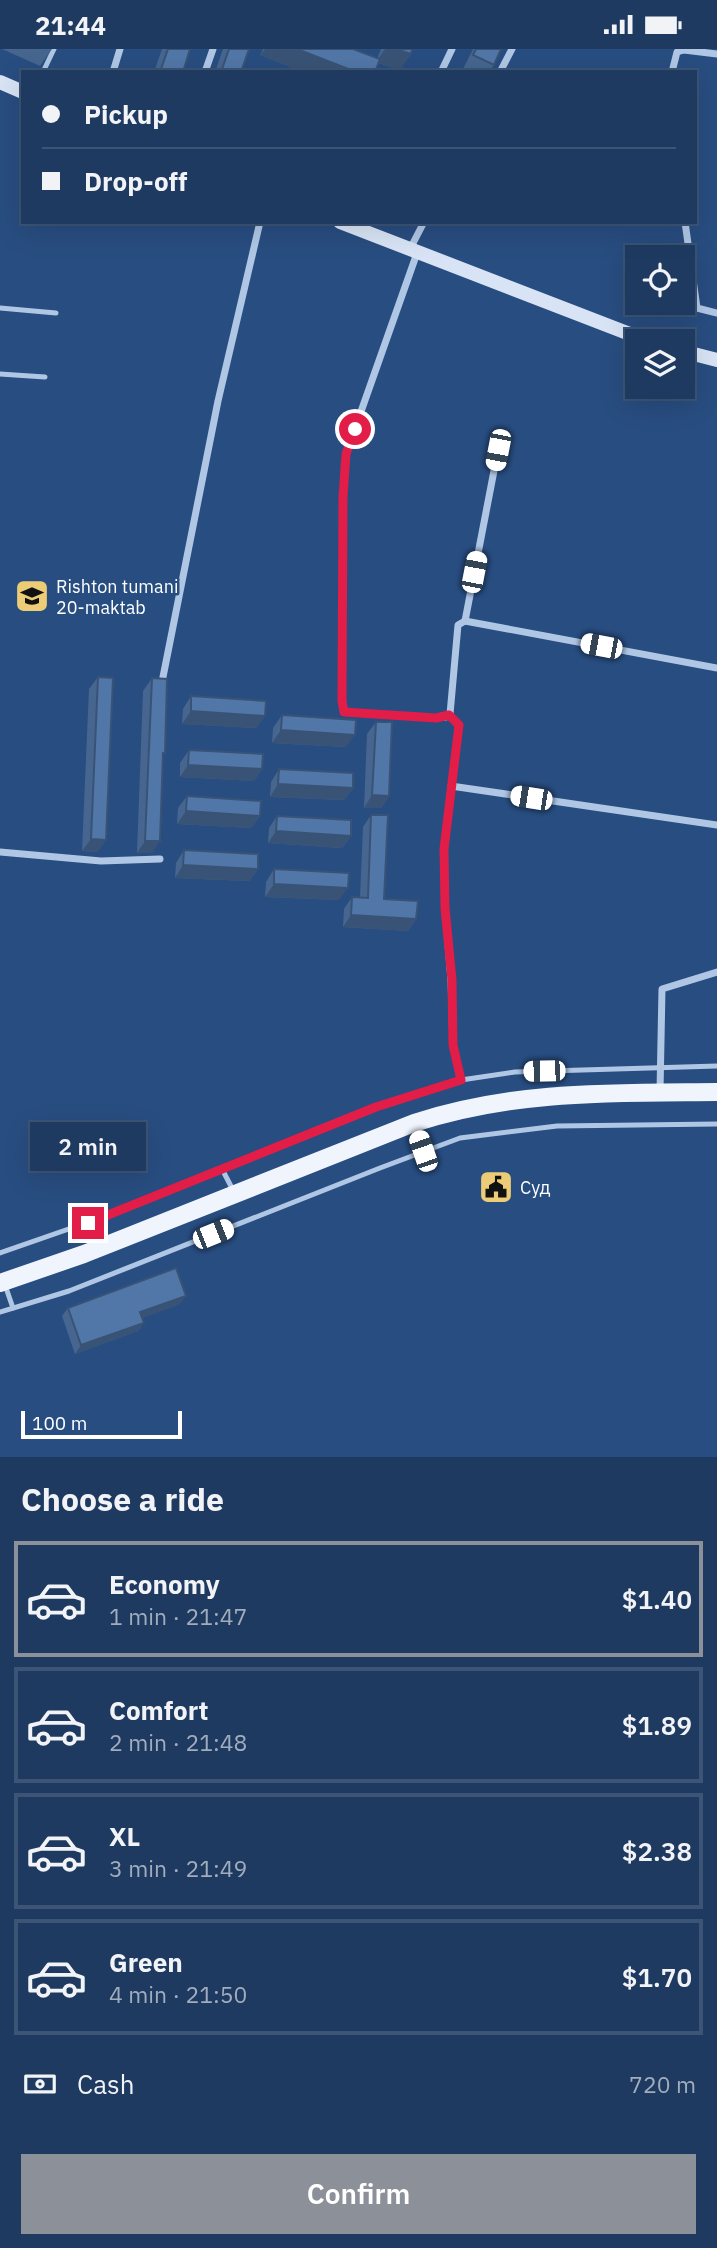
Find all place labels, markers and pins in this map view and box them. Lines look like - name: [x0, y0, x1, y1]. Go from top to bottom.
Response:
- place label: Rishton tumani 20-maktab: [56, 575, 178, 619]
- school or university icon: Rishton tumani 20-maktab: [13, 577, 51, 615]
- public building icon: Суд: [477, 1168, 515, 1206]
- place label: Суд: [520, 1176, 551, 1199]

